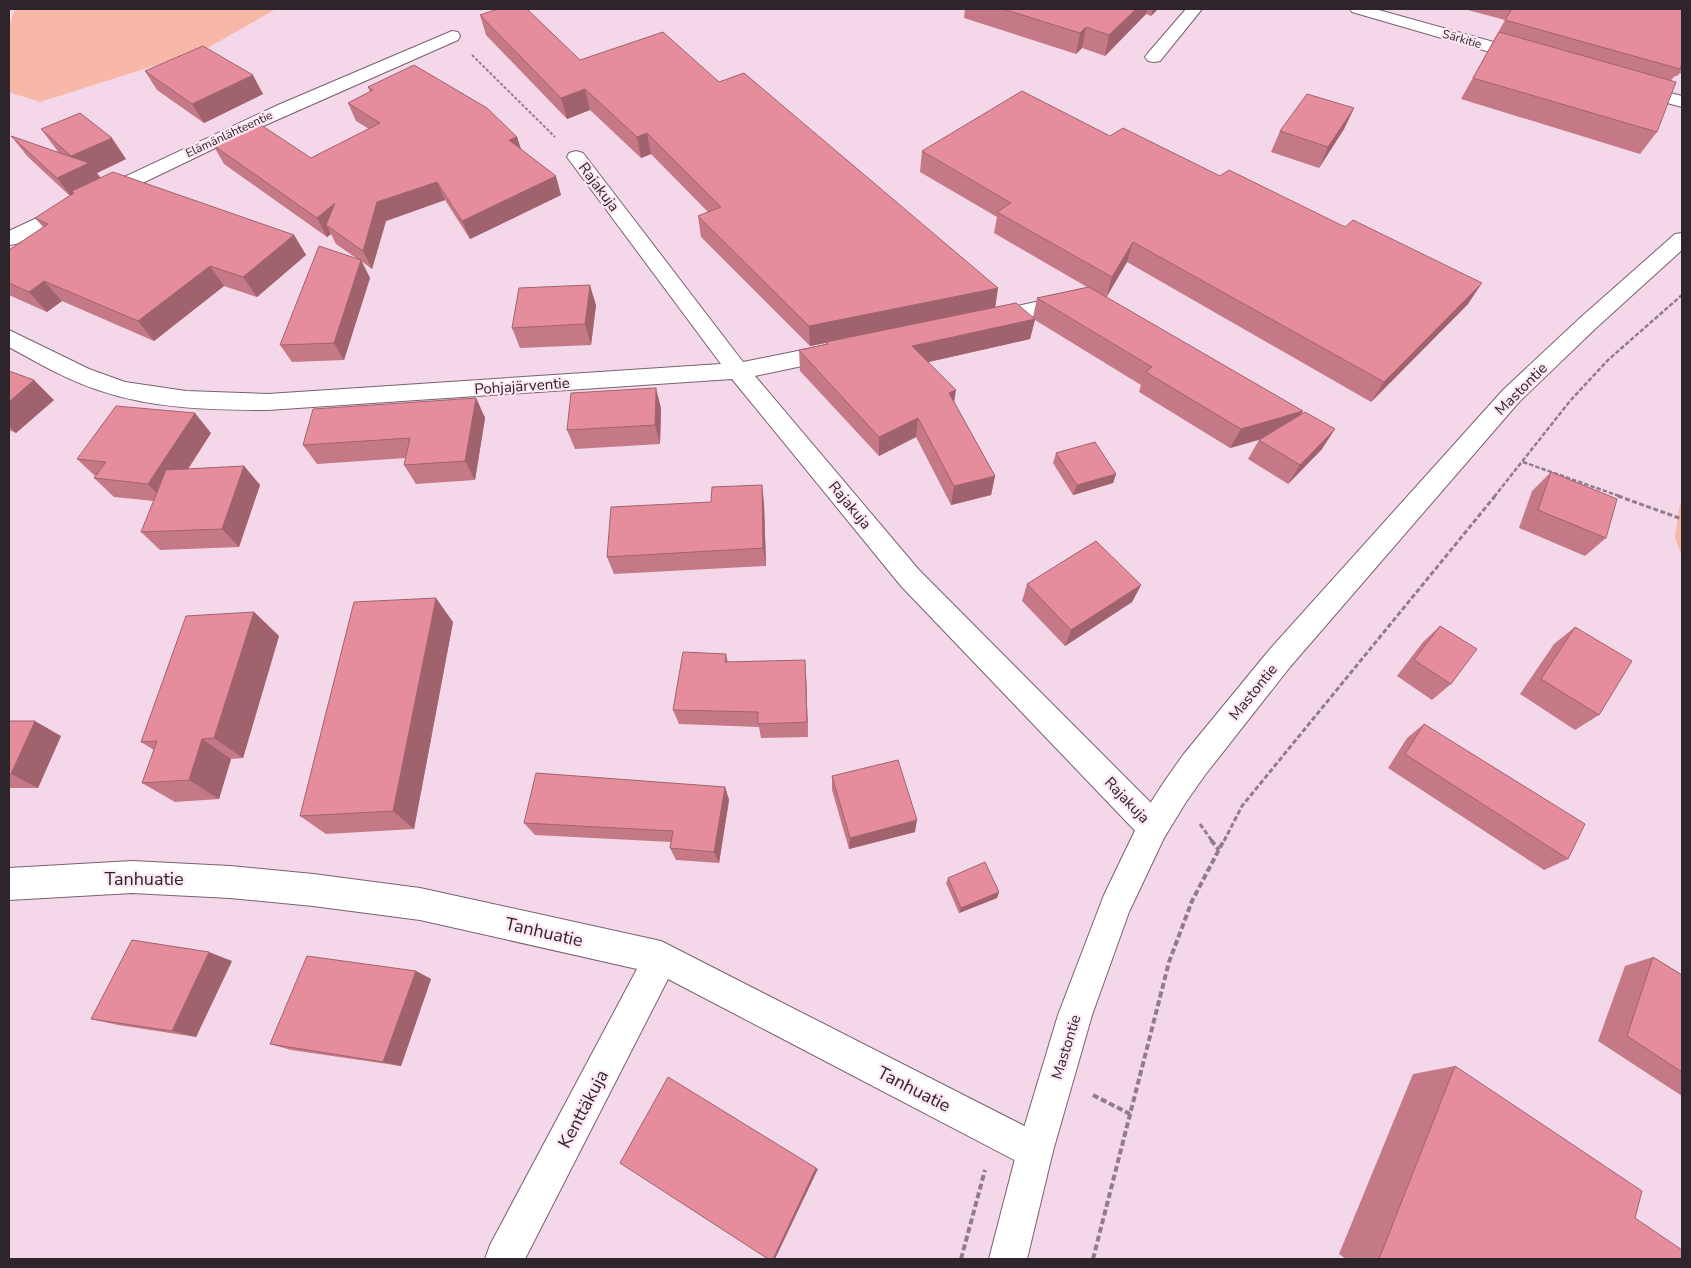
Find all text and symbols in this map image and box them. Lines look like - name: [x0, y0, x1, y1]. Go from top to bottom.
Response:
- street label: Särkitie: [1440, 26, 1484, 52]
- street label: Elämänlähteentie: [183, 107, 275, 161]
- street label: Rajakuja: [574, 158, 624, 216]
- street label: Mastontie: [1490, 358, 1552, 420]
- street label: Pohjajärventie: [474, 373, 570, 399]
- street label: Rajakuja: [824, 477, 876, 533]
- street label: Mastontie: [1224, 660, 1282, 724]
- street label: Rajakuja: [1100, 773, 1154, 827]
- street label: Tanhuatie: [104, 867, 184, 891]
- street label: Tanhuatie: [503, 911, 585, 953]
- street label: Mastontie: [1047, 1012, 1085, 1082]
- street label: Tanhuatie: [873, 1060, 955, 1118]
- street label: Kenttäkuja: [552, 1066, 614, 1152]

